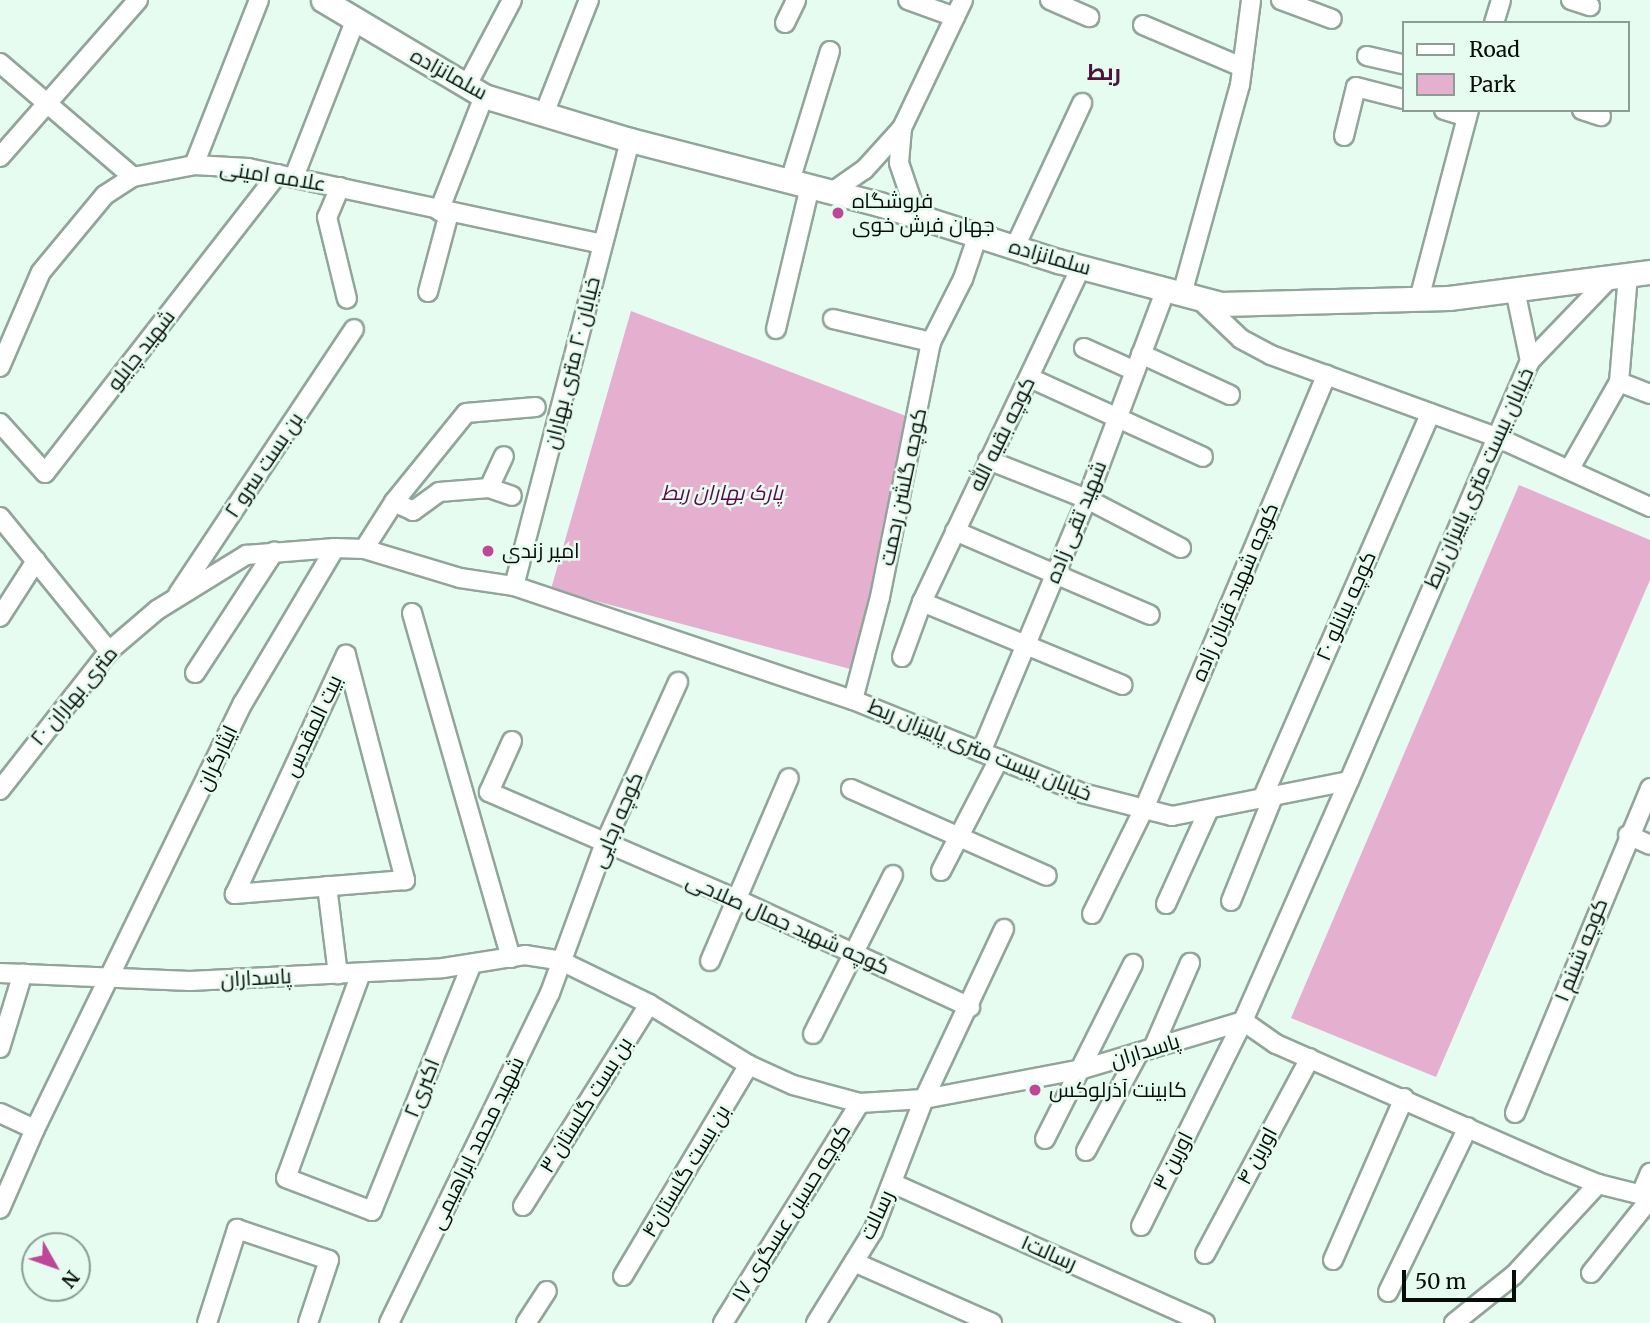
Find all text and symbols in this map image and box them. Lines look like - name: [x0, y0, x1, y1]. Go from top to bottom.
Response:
- legend: [1402, 21, 1629, 112]
- text: Road: [1469, 36, 1520, 63]
- street label: سلمانزاده: [406, 43, 492, 105]
- district label: ربط: [1087, 58, 1121, 86]
- text: Park: [1469, 71, 1516, 98]
- street label: علامه امینی: [218, 155, 328, 197]
- place label: فروشگاه جهان فرش خوی: [852, 188, 995, 238]
- marker: فروشگاه جهان فرش خوی: [830, 205, 846, 221]
- street label: سلمانزاده: [1006, 233, 1094, 281]
- street label: خیابان ۲۰ متری بهاران: [538, 274, 606, 452]
- street label: شهید چایلو: [102, 305, 180, 395]
- street label: خیابان بیست متری پاییزان ربط: [1419, 364, 1539, 592]
- street label: کوچه بقیه الله: [963, 373, 1041, 495]
- street label: کوچه گلشن رحمت: [874, 406, 932, 568]
- street label: بن بست سرو ۲: [219, 407, 309, 523]
- street label: شهید تقی زاده: [1040, 457, 1112, 587]
- park label: پارک بهاران ربط: [661, 480, 783, 506]
- street label: کوچه شهید قربان زاده: [1186, 499, 1284, 685]
- place label: امیر زندی: [502, 538, 580, 564]
- marker: امیر زندی: [480, 543, 496, 559]
- street label: کوچه بیانلو ۲۰: [1311, 547, 1381, 665]
- street label: ۲۰ متری بهاران: [25, 641, 123, 751]
- street label: بیت المقدس: [278, 671, 348, 781]
- street label: خیابان بیست متری پاییزان ربط: [865, 694, 1095, 806]
- street label: ایثارگران: [191, 721, 243, 795]
- street label: کوچه رجایی: [586, 768, 648, 872]
- street label: کوچه شهید جمال صلاحی: [682, 868, 894, 980]
- street label: کوچه شبنم ۱: [1549, 895, 1613, 1005]
- street label: پاسداران: [220, 964, 292, 992]
- street label: پاسداران: [1107, 1029, 1183, 1073]
- street label: بن بست گلستان ۳: [534, 1032, 638, 1178]
- street label: شهید محمد ابراهیمی: [424, 1053, 530, 1233]
- street label: اکبری۲: [399, 1055, 445, 1121]
- place label: کابینت آذرلوکس: [1049, 1077, 1187, 1103]
- marker: کابینت آذرلوکس: [1027, 1082, 1043, 1098]
- street label: بن بست گلستان۴: [637, 1100, 735, 1242]
- street label: کوچه حسین عسگری ۱۷: [726, 1120, 856, 1306]
- street label: اورین ۴: [1231, 1123, 1283, 1189]
- street label: اورین ۳: [1148, 1128, 1198, 1194]
- street label: رسالت: [855, 1186, 899, 1244]
- street label: رسالت۱: [1017, 1230, 1081, 1276]
- north arrow: [21, 1232, 91, 1302]
- scale bar: [1405, 1256, 1519, 1300]
- text: N: [57, 1266, 85, 1293]
- text: 50 m: [1415, 1268, 1466, 1295]

